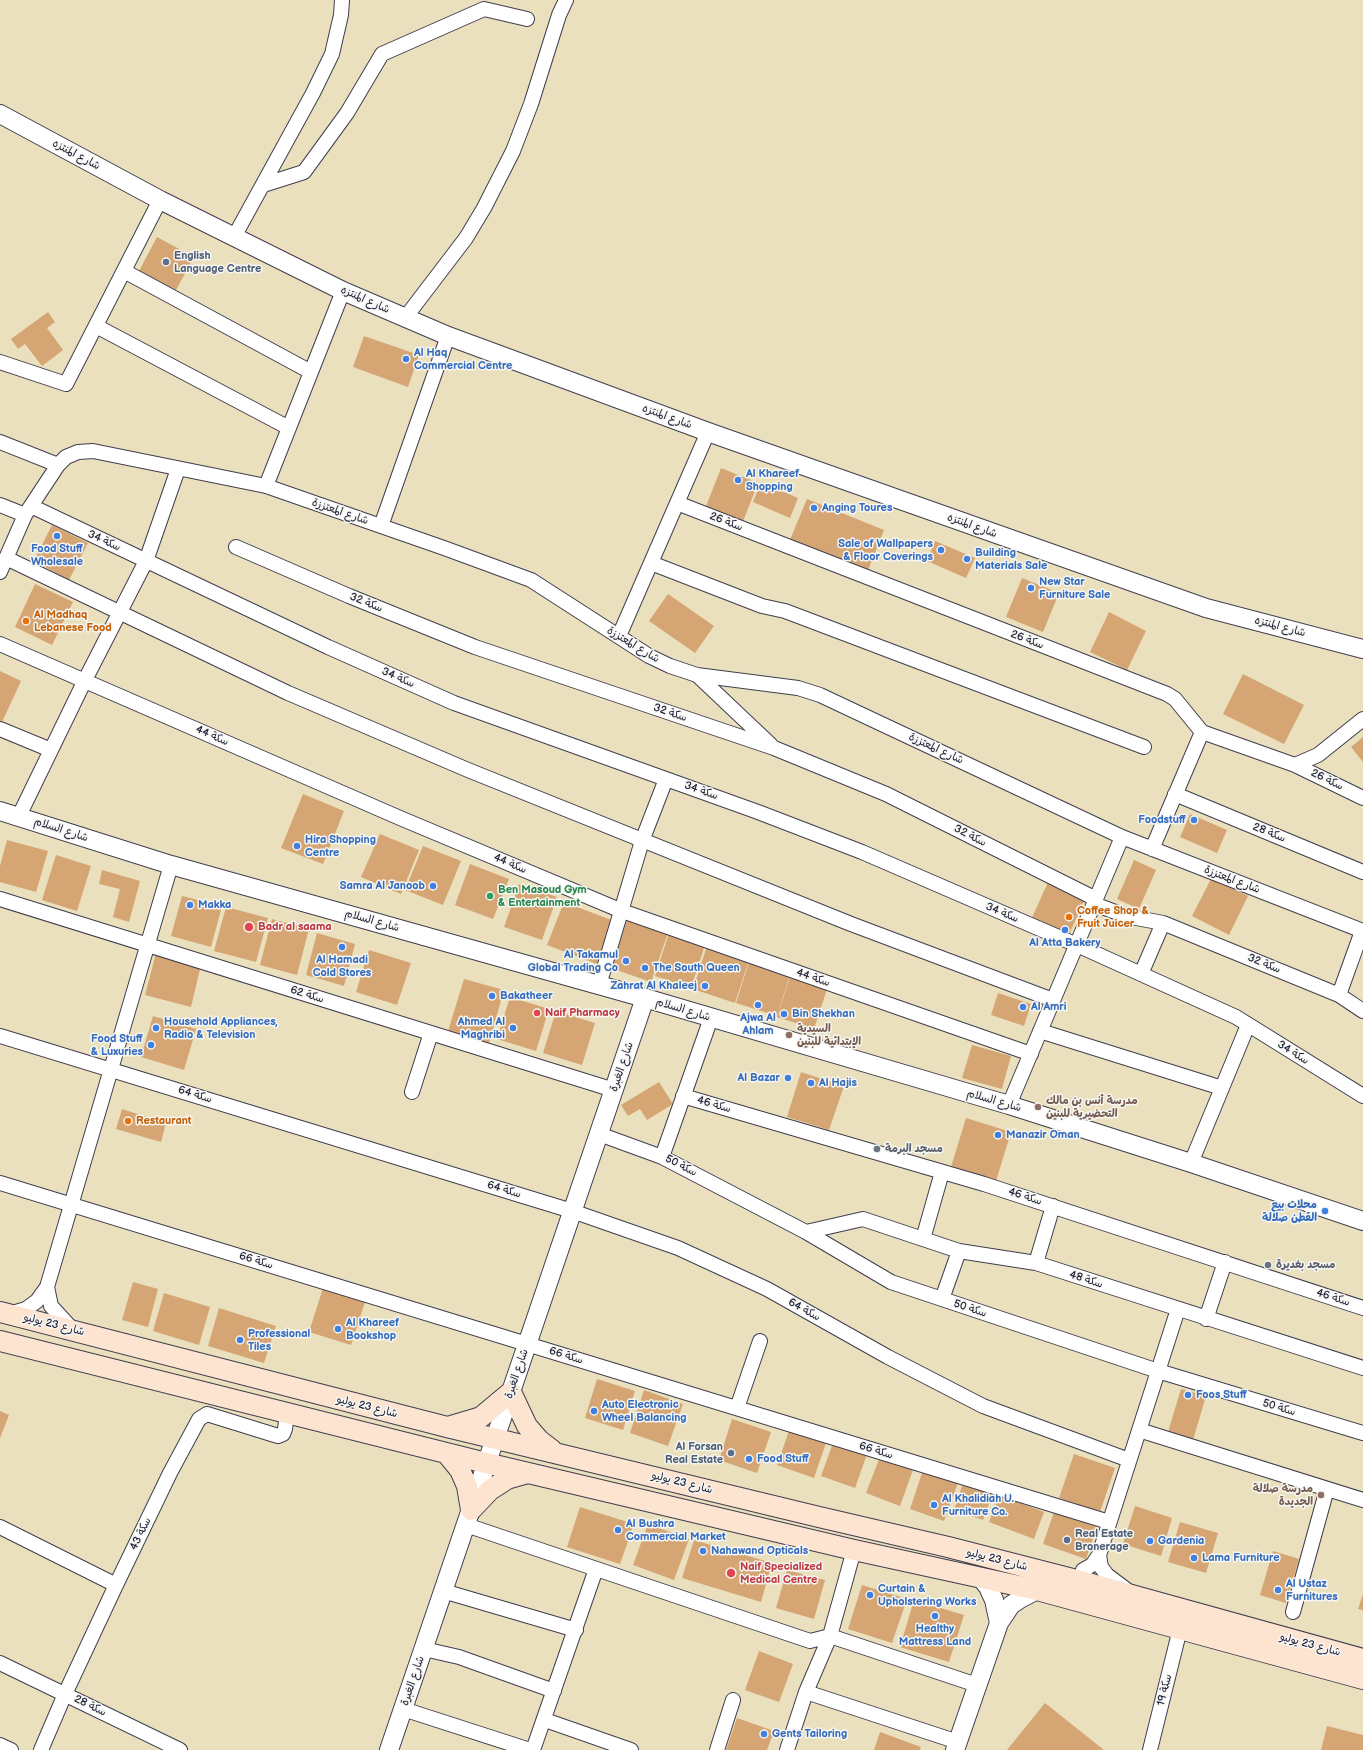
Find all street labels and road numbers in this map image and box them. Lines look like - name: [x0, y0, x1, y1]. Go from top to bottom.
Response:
- street label: شارع المنتزه: [50, 137, 102, 173]
- street label: شارع المنتزه: [338, 283, 392, 317]
- street label: شارع المنتزه: [640, 402, 694, 432]
- street label: شارع المعتززة: [310, 496, 370, 528]
- street label: سكة 26: [708, 510, 744, 534]
- street label: شارع المنتزه: [945, 511, 999, 541]
- street label: سكة 34: [85, 528, 123, 554]
- street label: سكة 32: [348, 590, 384, 616]
- street label: شارع المنتزه: [1253, 614, 1307, 640]
- street label: شارع المعتززة: [604, 624, 662, 666]
- street label: سكة 26: [1009, 628, 1045, 652]
- street label: سكة 34: [379, 665, 417, 691]
- street label: سكة 32: [652, 701, 688, 725]
- street label: سكة 44: [193, 723, 231, 749]
- street label: شارع المعتززة: [906, 731, 966, 767]
- street label: سكة 26: [1309, 767, 1345, 793]
- street label: سكة 34: [682, 779, 720, 803]
- street label: شارع السلام: [32, 815, 90, 845]
- street label: سكة 28: [1251, 820, 1287, 846]
- street label: سكة 32: [952, 822, 988, 850]
- street label: سكة 44: [491, 851, 529, 877]
- street label: شارع المعتززة: [1202, 863, 1262, 897]
- street label: سكة 34: [983, 900, 1021, 926]
- street label: شارع السلام: [343, 907, 401, 935]
- street label: سكة 32: [1246, 951, 1282, 977]
- street label: سكة 44: [794, 966, 832, 990]
- street label: سكة 62: [289, 984, 325, 1006]
- street label: شارع السلام: [654, 995, 712, 1025]
- street label: سكة 34: [1275, 1038, 1311, 1068]
- street label: شارع الغبرة: [607, 1040, 637, 1094]
- street label: سكة 64: [176, 1084, 214, 1106]
- street label: شارع السلام: [965, 1087, 1023, 1115]
- street label: سكة 46: [695, 1094, 733, 1116]
- street label: سكة 50: [663, 1152, 699, 1180]
- street label: سكة 64: [485, 1179, 523, 1201]
- street label: سكة 46: [1006, 1185, 1044, 1209]
- street label: سكة 66: [237, 1250, 275, 1272]
- street label: سكة 48: [1068, 1268, 1104, 1292]
- street label: سكة 46: [1314, 1286, 1352, 1310]
- street label: سكة 64: [786, 1296, 822, 1324]
- street label: سكة 50: [952, 1297, 988, 1321]
- street label: شارع 23 يوليو: [22, 1311, 86, 1339]
- street label: سكة 66: [547, 1345, 585, 1367]
- street label: شارع الغبرة: [502, 1347, 532, 1401]
- street label: شارع 23 يوليو: [335, 1393, 399, 1421]
- street label: سكة 50: [1261, 1397, 1297, 1419]
- street label: سكة 66: [857, 1440, 895, 1462]
- street label: شارع 23 يوليو: [650, 1469, 714, 1497]
- street label: سكة 43: [127, 1515, 155, 1553]
- street label: شارع 23 يوليو: [965, 1546, 1029, 1574]
- street label: شارع 23 يوليو: [1278, 1631, 1342, 1659]
- street label: شارع الغبرة: [398, 1654, 428, 1708]
- street label: سكة 19: [1155, 1673, 1175, 1707]
- street label: سكة 28: [72, 1693, 108, 1719]

